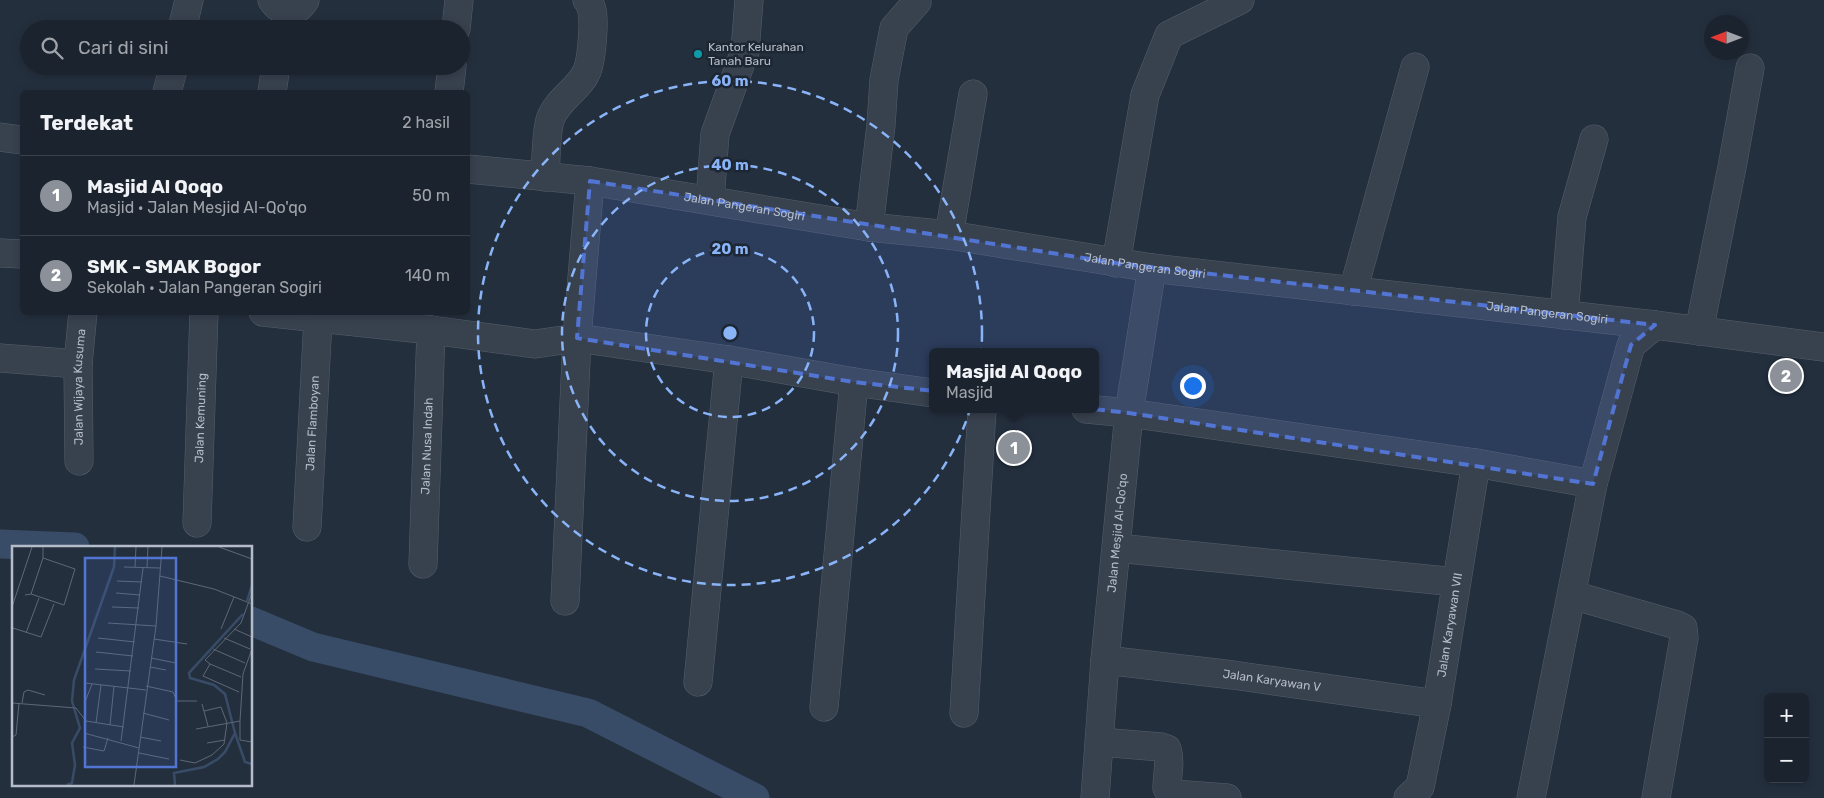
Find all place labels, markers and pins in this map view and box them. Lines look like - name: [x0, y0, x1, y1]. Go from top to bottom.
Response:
- place label: Kantor Kelurahan Tanah Baru: [708, 40, 804, 68]
- marker: Kantor Kelurahan Tanah Baru: [692, 48, 704, 60]
- centre of rings: [721, 324, 739, 342]
- pin: 2: [1770, 357, 1802, 395]
- pin: 1: [998, 429, 1030, 467]

